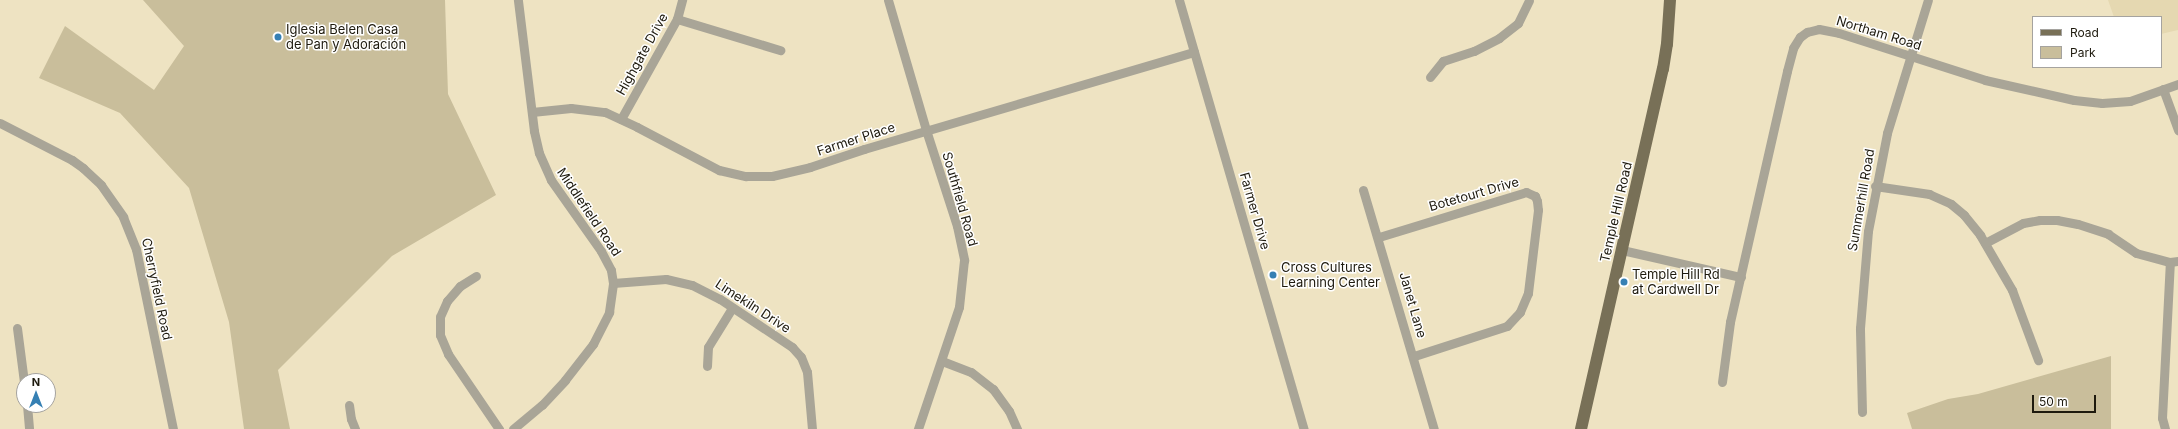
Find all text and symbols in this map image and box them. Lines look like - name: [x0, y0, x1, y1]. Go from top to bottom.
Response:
- street label: Highgate Drive: [613, 10, 671, 98]
- street label: Northam Road: [1834, 13, 1924, 53]
- legend: [2032, 16, 2162, 68]
- place label: Iglesia Belen Casa de Pan y Adoración: [286, 22, 406, 53]
- text: Road: [2070, 25, 2099, 40]
- marker: Iglesia Belen Casa de Pan y Adoración: [273, 32, 283, 42]
- text: Park: [2070, 45, 2096, 60]
- street label: Farmer Place: [815, 119, 897, 159]
- street label: Summerhill Road: [1844, 148, 1878, 252]
- street label: Southfield Road: [939, 150, 981, 248]
- street label: Temple Hill Road: [1597, 160, 1635, 264]
- street label: Middlefield Road: [554, 165, 624, 259]
- street label: Farmer Drive: [1237, 171, 1273, 251]
- street label: Botetourt Drive: [1427, 174, 1521, 214]
- street label: Cherryfield Road: [139, 236, 175, 342]
- place label: Cross Cultures Learning Center: [1281, 260, 1380, 291]
- place label: Temple Hill Rd at Cardwell Dr: [1632, 267, 1720, 298]
- marker: Cross Cultures Learning Center: [1268, 270, 1278, 280]
- street label: Janet Lane: [1396, 270, 1430, 340]
- street label: Limekiln Drive: [712, 276, 794, 336]
- marker: Temple Hill Rd at Cardwell Dr: [1619, 277, 1629, 287]
- north arrow: [16, 373, 56, 413]
- text: N: [32, 375, 40, 389]
- scale bar: [2034, 387, 2098, 413]
- text: 50 m: [2039, 394, 2068, 409]

